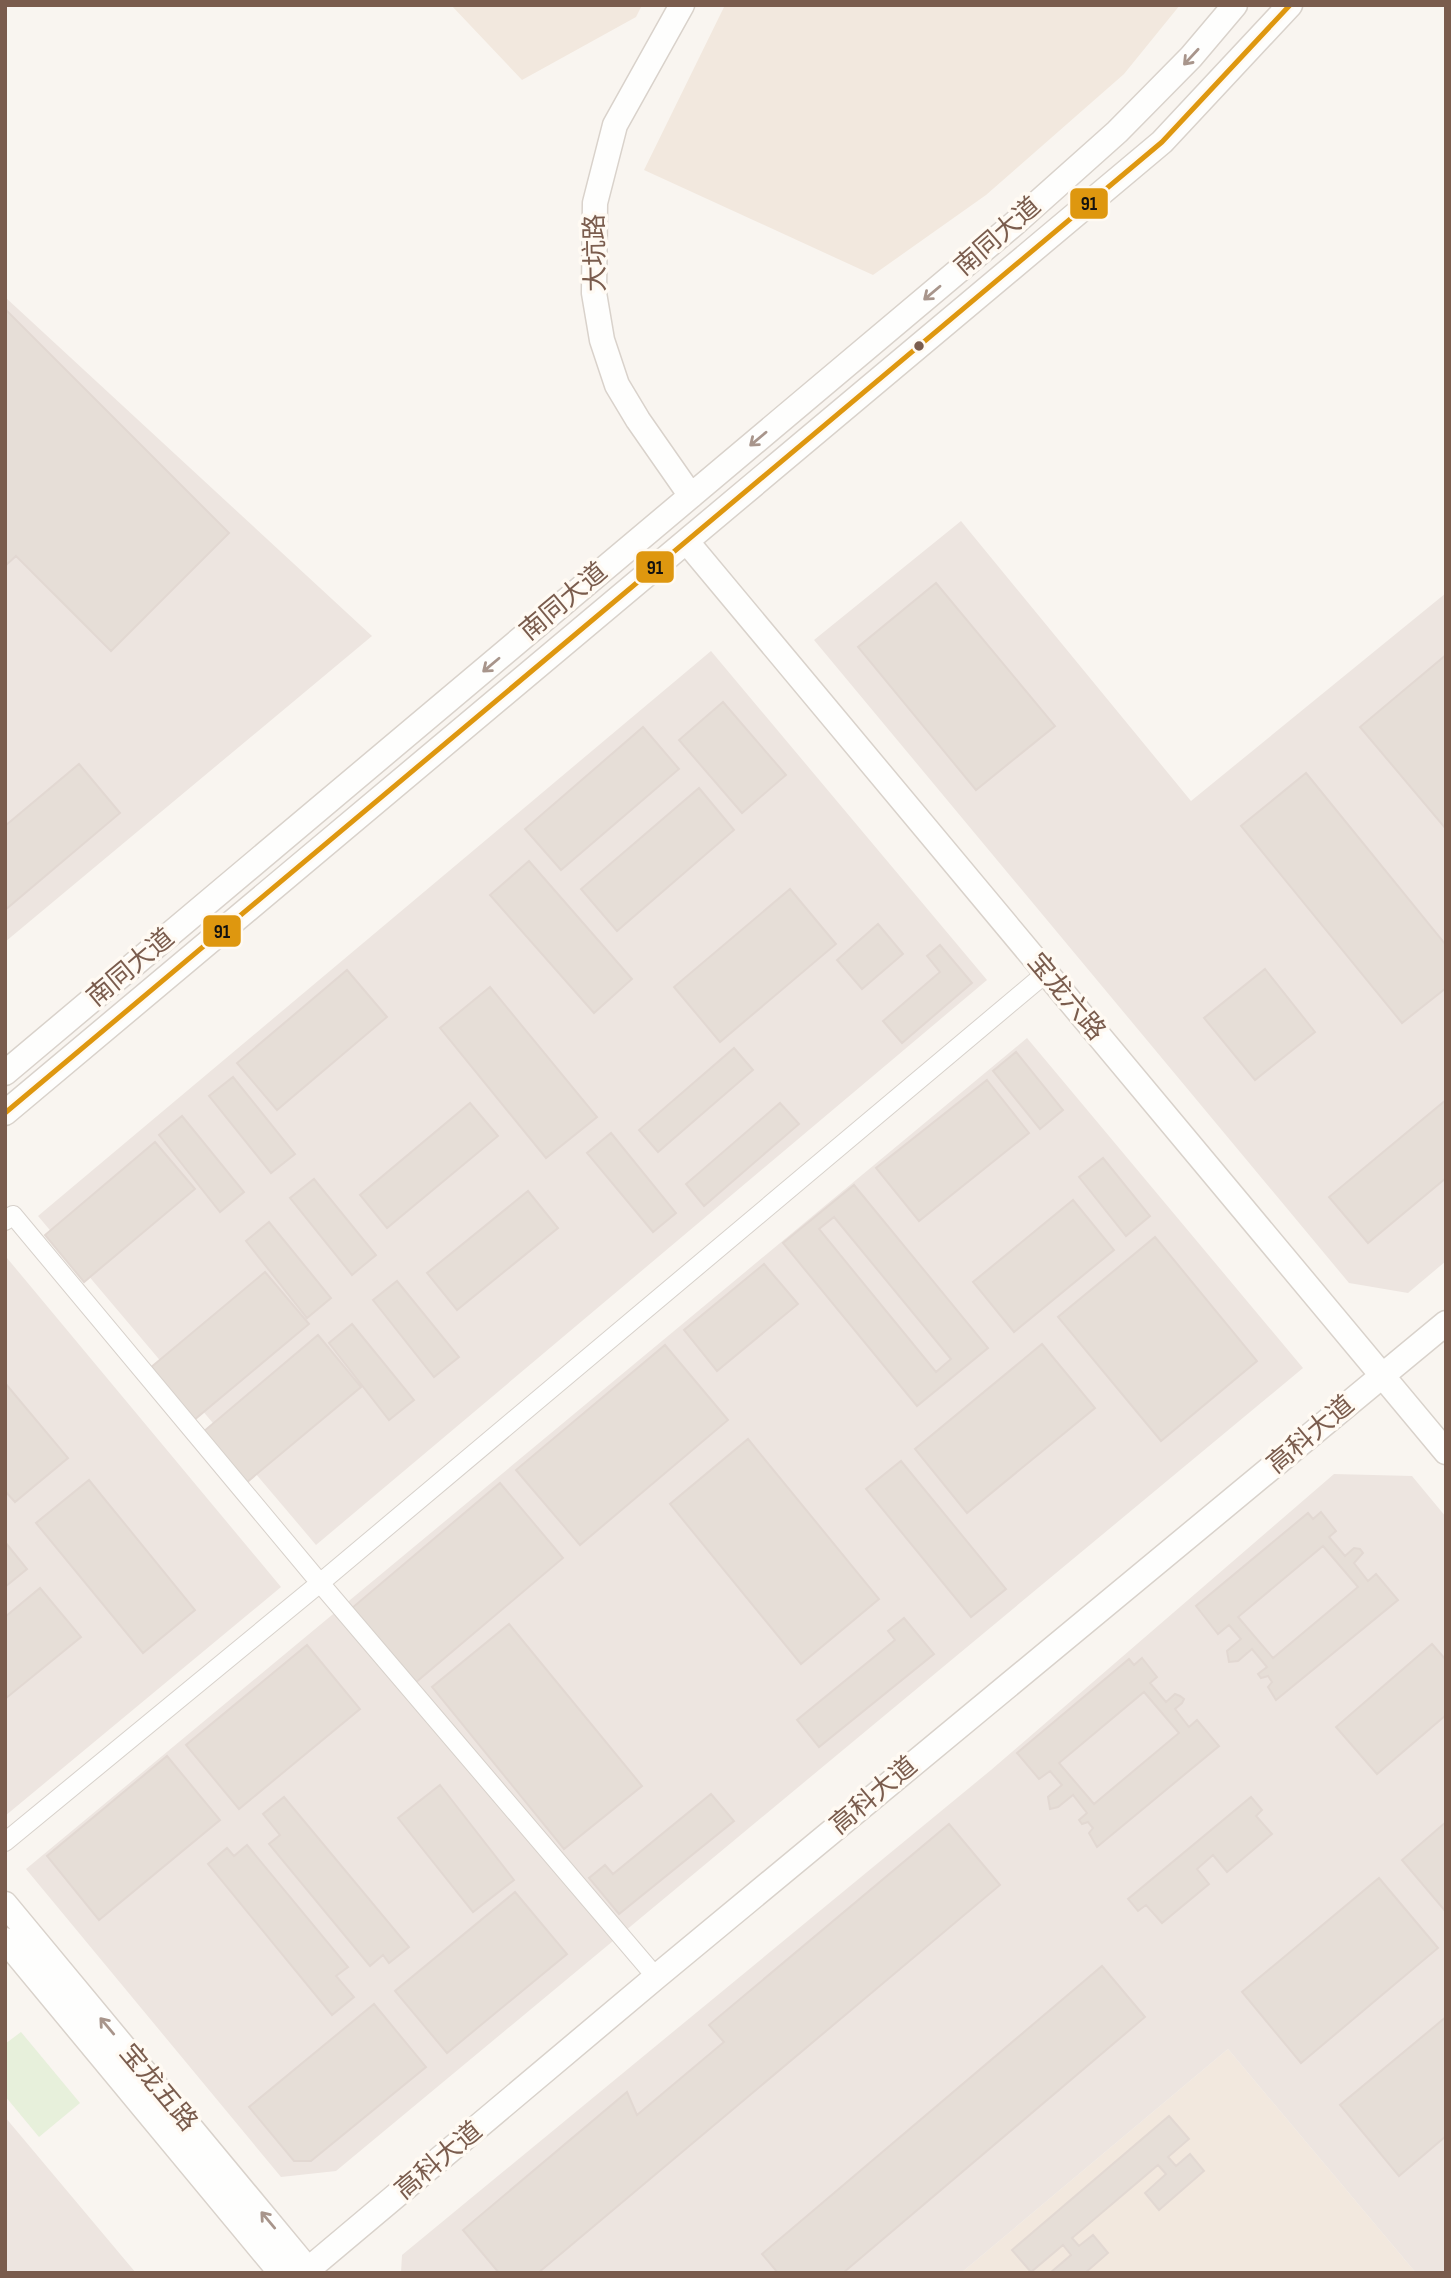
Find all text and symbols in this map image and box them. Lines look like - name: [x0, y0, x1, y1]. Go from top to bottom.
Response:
- one-way arrow: [1182, 48, 1199, 65]
- line badge: 91: [1069, 187, 1109, 220]
- street label: 南同大道: [949, 191, 1047, 283]
- text: 91: [1081, 193, 1098, 216]
- street label: 大坑路: [580, 214, 612, 292]
- one-way arrow: [924, 285, 942, 301]
- unlabelled marker: [912, 339, 926, 353]
- one-way arrow: [750, 432, 768, 447]
- line badge: 91: [635, 550, 675, 584]
- street label: 南同大道: [514, 557, 614, 647]
- text: 91: [647, 557, 664, 580]
- one-way arrow: [482, 657, 500, 673]
- line badge: 91: [202, 914, 242, 948]
- text: 91: [214, 921, 231, 944]
- street label: 南同大道: [81, 923, 181, 1013]
- street label: 宝龙六路: [1021, 947, 1111, 1047]
- street label: 高科大道: [1261, 1390, 1361, 1480]
- street label: 高科大道: [824, 1751, 924, 1841]
- one-way arrow: [99, 2018, 115, 2036]
- street label: 宝龙五路: [113, 2038, 203, 2138]
- street label: 高科大道: [389, 2116, 489, 2206]
- one-way arrow: [260, 2212, 275, 2230]

